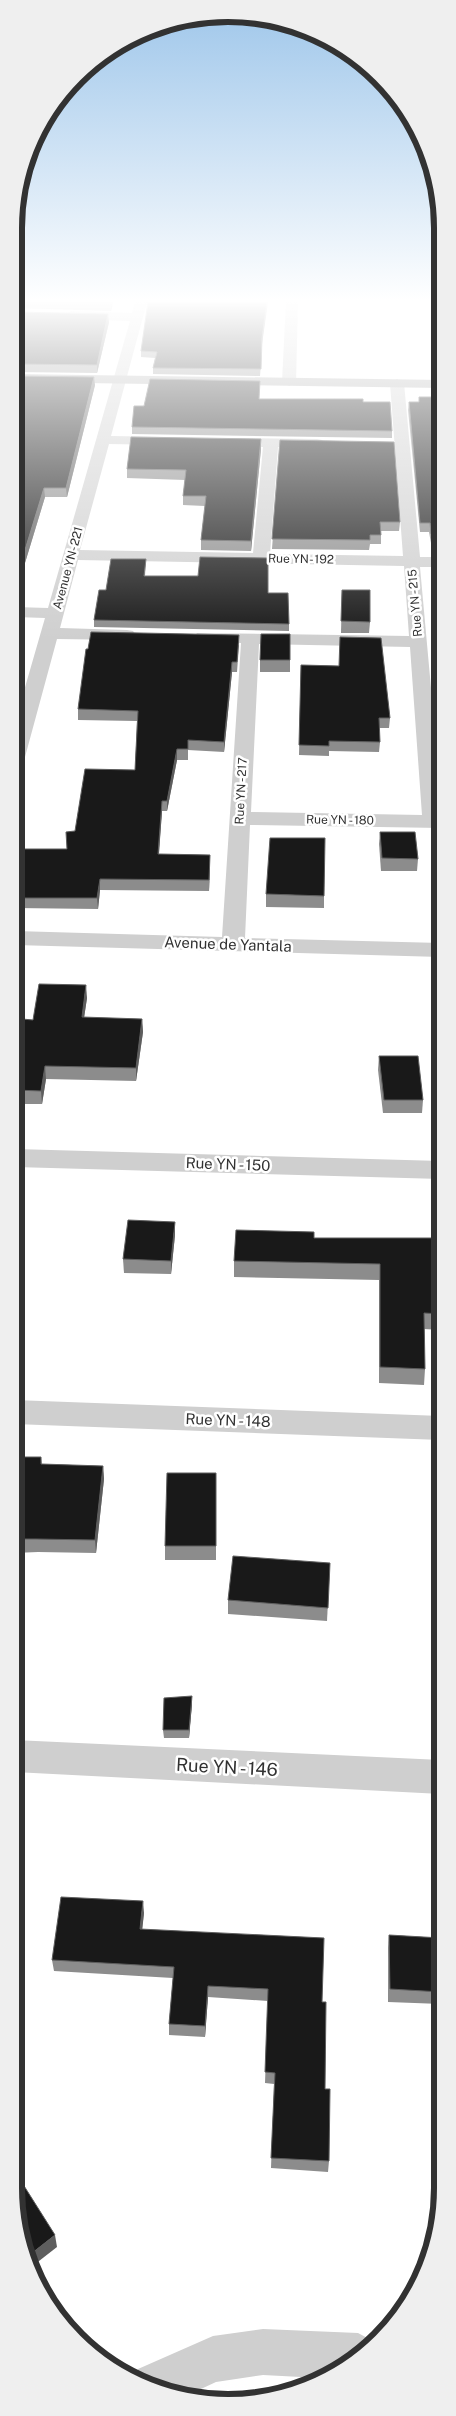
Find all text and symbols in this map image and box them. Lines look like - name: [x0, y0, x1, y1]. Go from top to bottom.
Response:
- street label: Avenue YN- 221: [50, 525, 86, 611]
- street label: Rue YN- 192: [268, 551, 334, 567]
- street label: Rue YN - 215: [405, 568, 425, 637]
- street label: Rue YN - 217: [232, 757, 250, 825]
- street label: Rue YN - 180: [306, 812, 374, 828]
- street label: Avenue de Yantala: [164, 933, 292, 955]
- street label: Rue YN - 150: [185, 1154, 271, 1174]
- street label: Rue YN - 148: [185, 1410, 271, 1430]
- street label: Rue YN - 146: [176, 1754, 278, 1780]

